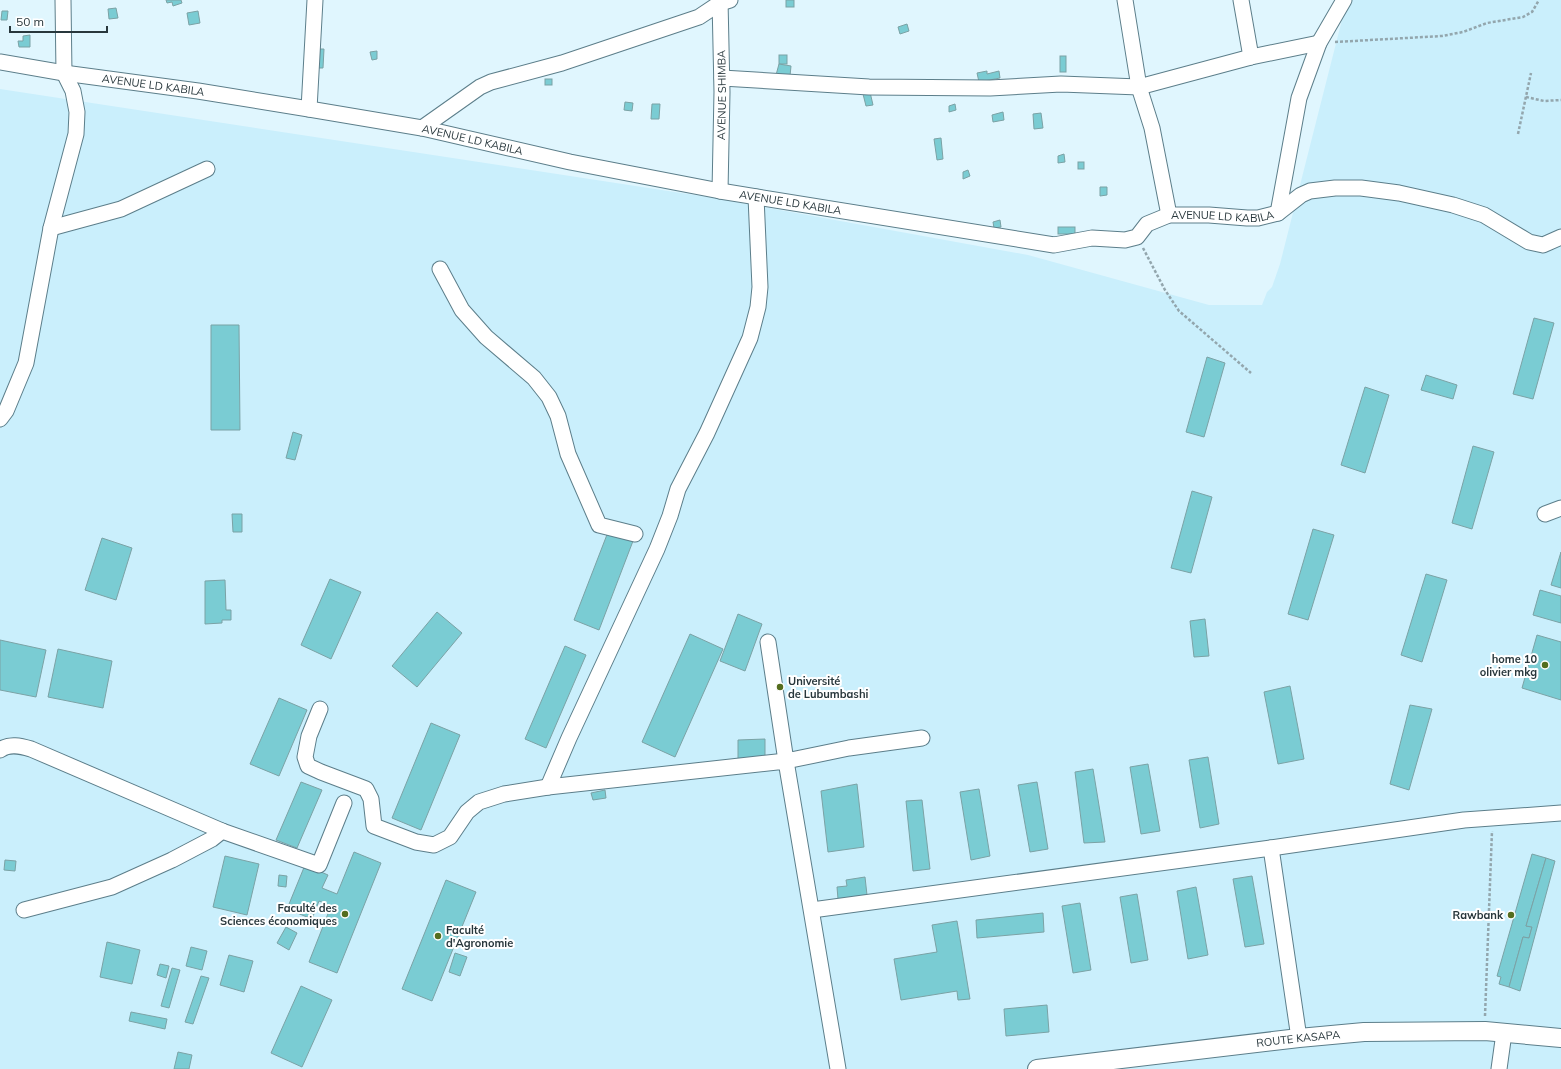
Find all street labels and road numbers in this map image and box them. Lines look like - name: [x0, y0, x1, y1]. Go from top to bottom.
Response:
- street label: AVENUE SHIMBA: [714, 50, 729, 140]
- street label: AVENUE LD KABILA: [101, 71, 206, 99]
- street label: AVENUE LD KABILA: [421, 121, 524, 158]
- street label: AVENUE LD KABILA: [738, 187, 842, 218]
- street label: AVENUE LD KABILA: [1171, 207, 1275, 225]
- street label: ROUTE KASAPA: [1256, 1027, 1341, 1050]

